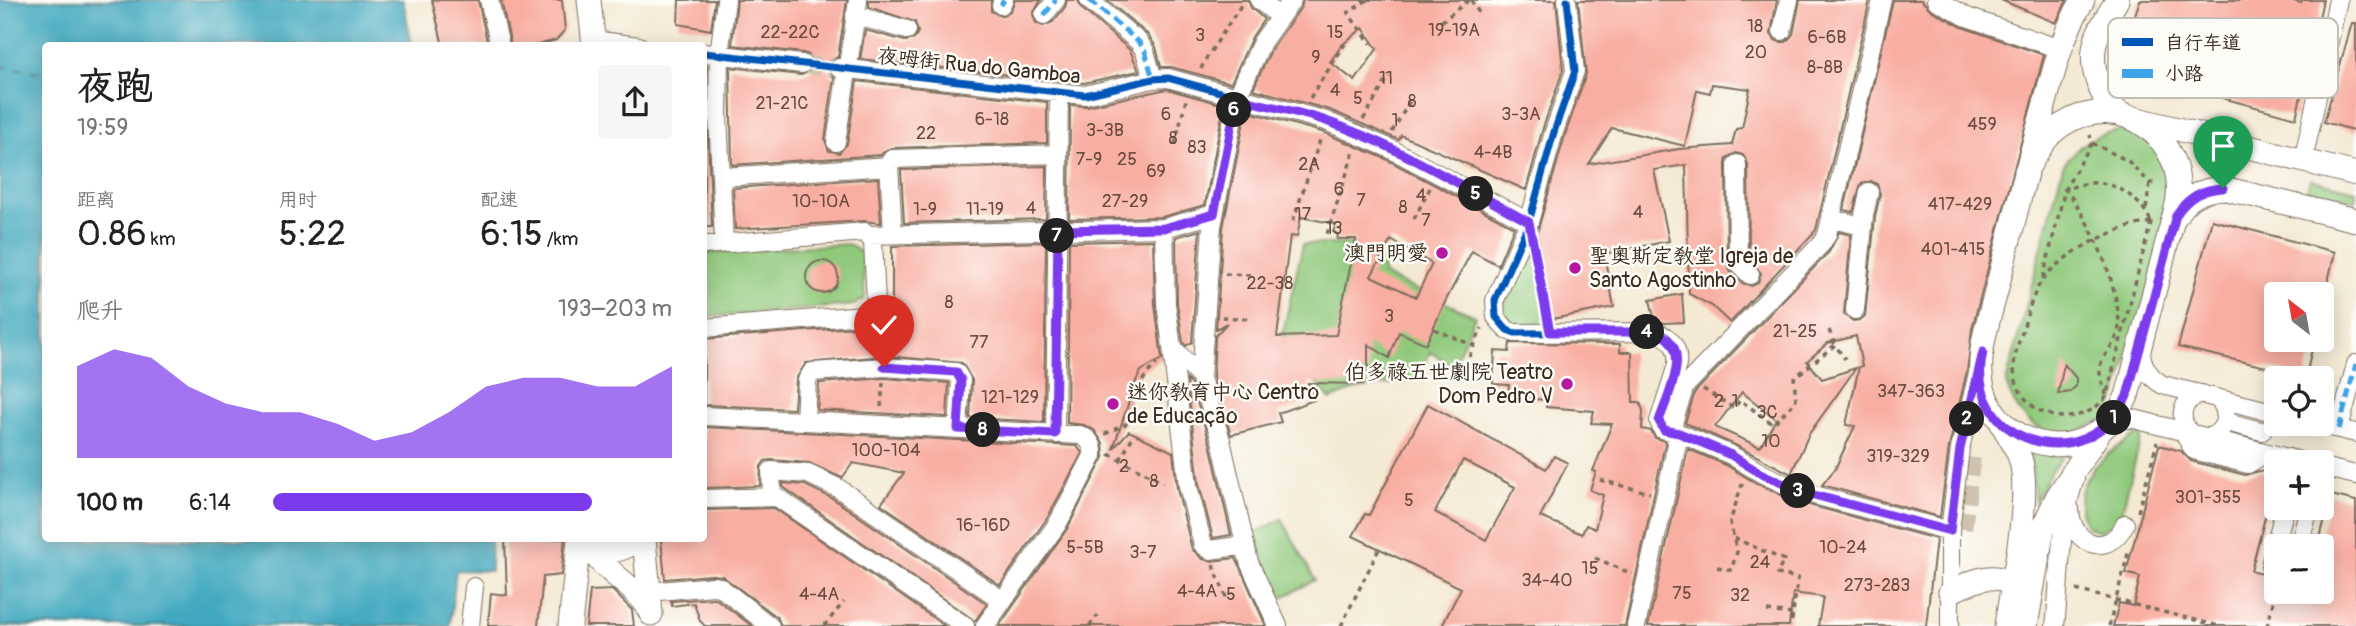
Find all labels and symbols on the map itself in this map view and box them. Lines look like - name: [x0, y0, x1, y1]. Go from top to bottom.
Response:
- house number: 18: [1747, 15, 1763, 38]
- legend: [2108, 18, 2338, 98]
- house number: 19-19A: [1428, 19, 1480, 42]
- house number: 22-22C: [760, 21, 820, 44]
- house number: 15: [1327, 21, 1343, 44]
- house number: 3: [1195, 24, 1205, 47]
- house number: 6-6B: [1808, 26, 1846, 49]
- text: 自行车道: [2165, 31, 2241, 55]
- house number: 20: [1745, 41, 1767, 64]
- street label: 夜呣街 Rua do Gamboa: [876, 42, 1082, 91]
- house number: 9: [1311, 46, 1321, 69]
- house number: 8-8B: [1807, 56, 1843, 79]
- text: 小路: [2165, 62, 2203, 86]
- house number: 11: [1379, 67, 1393, 90]
- house number: 4: [1330, 79, 1341, 102]
- house number: 5: [1353, 87, 1363, 110]
- house number: 8: [1407, 90, 1417, 113]
- house number: 21-21C: [756, 92, 808, 115]
- pin: 6: [1216, 92, 1252, 128]
- house number: 6: [1161, 103, 1171, 126]
- house number: 3-3A: [1501, 103, 1541, 126]
- house number: 6-18: [975, 108, 1009, 131]
- house number: 1: [1391, 109, 1399, 132]
- house number: 459: [1967, 113, 1997, 136]
- pin: [2193, 116, 2253, 188]
- house number: 3-3B: [1086, 119, 1124, 142]
- house number: 22: [916, 122, 936, 145]
- house number: 8: [1168, 127, 1178, 150]
- house number: 83: [1187, 136, 1207, 159]
- house number: 4-4B: [1474, 141, 1512, 164]
- house number: 7-9: [1076, 148, 1102, 171]
- house number: 25: [1117, 148, 1137, 171]
- house number: 2A: [1298, 153, 1320, 176]
- house number: 69: [1146, 160, 1166, 183]
- pin: 5: [1458, 176, 1494, 212]
- house number: 6: [1334, 178, 1344, 201]
- house number: 4: [1416, 184, 1427, 207]
- house number: 7: [1356, 189, 1366, 212]
- house number: 10-10A: [792, 190, 850, 213]
- house number: 27-29: [1102, 190, 1148, 213]
- house number: 417-429: [1928, 193, 1992, 216]
- house number: 8: [1398, 196, 1408, 219]
- house number: 4: [1026, 197, 1037, 220]
- house number: 1-9: [913, 198, 937, 221]
- house number: 11-19: [966, 198, 1004, 221]
- house number: 4: [1633, 201, 1644, 224]
- house number: 17: [1295, 203, 1312, 226]
- house number: 7: [1421, 209, 1431, 232]
- house number: 13: [1325, 217, 1343, 240]
- pin: 7: [1040, 218, 1074, 254]
- house number: 401-415: [1921, 238, 1985, 261]
- place label: 澳門明愛: [1344, 240, 1428, 267]
- place label: 聖奧斯定教堂 Igreja de Santo Agostinho: [1589, 243, 1794, 294]
- marker: 澳門明愛: [1434, 245, 1450, 261]
- marker: 聖奧斯定教堂 Igreja de Santo Agostinho: [1567, 260, 1583, 276]
- house number: 22-38: [1247, 272, 1293, 295]
- north arrow: [2264, 282, 2334, 352]
- house number: 8: [944, 291, 954, 314]
- pin: [854, 295, 914, 367]
- house number: 3: [1384, 305, 1394, 328]
- pin: 4: [1630, 314, 1664, 350]
- house number: 21-25: [1773, 320, 1817, 343]
- house number: 77: [969, 331, 989, 354]
- place label: 伯多祿五世劇院 Teatro Dom Pedro V: [1345, 359, 1553, 410]
- marker: 伯多祿五世劇院 Teatro Dom Pedro V: [1559, 376, 1575, 392]
- place label: 迷你教育中心 Centro de Educação: [1127, 379, 1319, 430]
- house number: 347-363: [1877, 380, 1945, 403]
- house number: 121-129: [981, 386, 1039, 409]
- house number: 2: [1714, 390, 1724, 413]
- house number: 1: [1731, 390, 1739, 413]
- marker: 迷你教育中心 Centro de Educação: [1105, 396, 1121, 412]
- pin: 1: [2096, 400, 2132, 436]
- house number: 3C: [1756, 401, 1778, 424]
- pin: 2: [1950, 402, 1984, 436]
- pin: 8: [965, 412, 1000, 448]
- house number: 10: [1761, 430, 1781, 453]
- house number: 100-104: [851, 439, 921, 462]
- house number: 319-329: [1866, 445, 1930, 468]
- house number: 2: [1119, 455, 1129, 478]
- house number: 8: [1149, 470, 1159, 493]
- pin: 3: [1780, 474, 1815, 508]
- house number: 301-355: [2175, 486, 2241, 509]
- house number: 5: [1404, 489, 1414, 512]
- house number: 16-16D: [956, 514, 1010, 537]
- house number: 5-5B: [1066, 536, 1104, 559]
- house number: 10-24: [1819, 536, 1867, 559]
- house number: 3-7: [1129, 541, 1157, 564]
- house number: 24: [1750, 551, 1771, 574]
- house number: 15: [1582, 557, 1598, 580]
- house number: 34-40: [1522, 569, 1572, 592]
- house number: 273-283: [1844, 574, 1910, 597]
- house number: 4-4A: [1177, 580, 1217, 603]
- house number: 75: [1672, 582, 1692, 605]
- house number: 4-4A: [799, 583, 839, 606]
- house number: 5: [1226, 583, 1236, 606]
- house number: 32: [1730, 584, 1750, 607]

